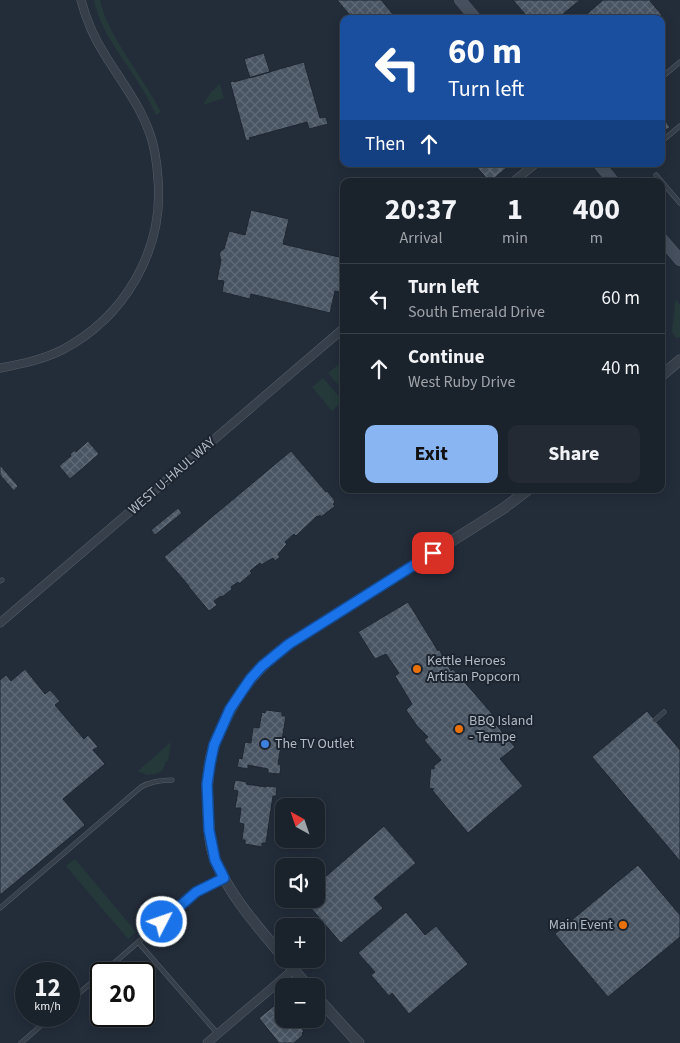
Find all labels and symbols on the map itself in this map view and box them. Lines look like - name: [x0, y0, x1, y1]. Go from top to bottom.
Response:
- street label: WEST U-HAUL WAY: [124, 432, 220, 519]
- pin: [412, 532, 454, 574]
- place label: Kettle Heroes Artisan Popcorn: [427, 651, 520, 687]
- marker: Kettle Heroes Artisan Popcorn: [411, 663, 423, 675]
- place label: BBQ Island - Tempe: [469, 711, 533, 747]
- marker: BBQ Island - Tempe: [453, 723, 465, 735]
- place label: The TV Outlet: [275, 734, 354, 754]
- marker: The TV Outlet: [259, 738, 271, 750]
- north arrow: [275, 798, 325, 848]
- position arrow: [135, 895, 187, 947]
- place label: Main Event: [549, 915, 613, 935]
- marker: Main Event: [617, 919, 629, 931]
- speed limit sign: 20: [90, 962, 155, 1027]

